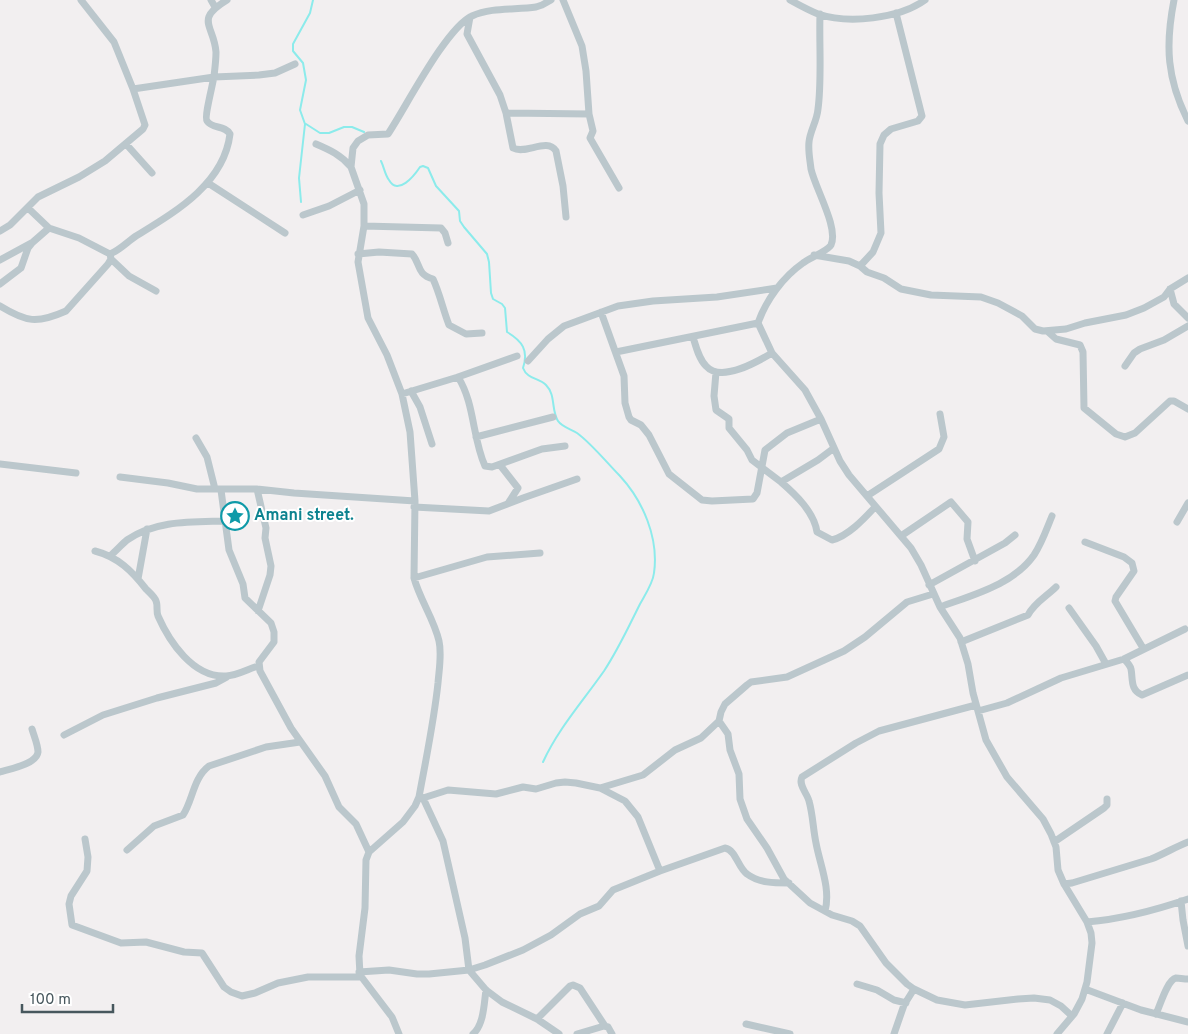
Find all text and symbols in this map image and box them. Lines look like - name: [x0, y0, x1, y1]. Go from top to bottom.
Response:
- place icon: Amani street.: [220, 501, 250, 531]
- place label: Amani street.: [254, 506, 354, 526]
- scale bar: [22, 982, 114, 1014]
- text: 100 m: [30, 991, 71, 1010]

